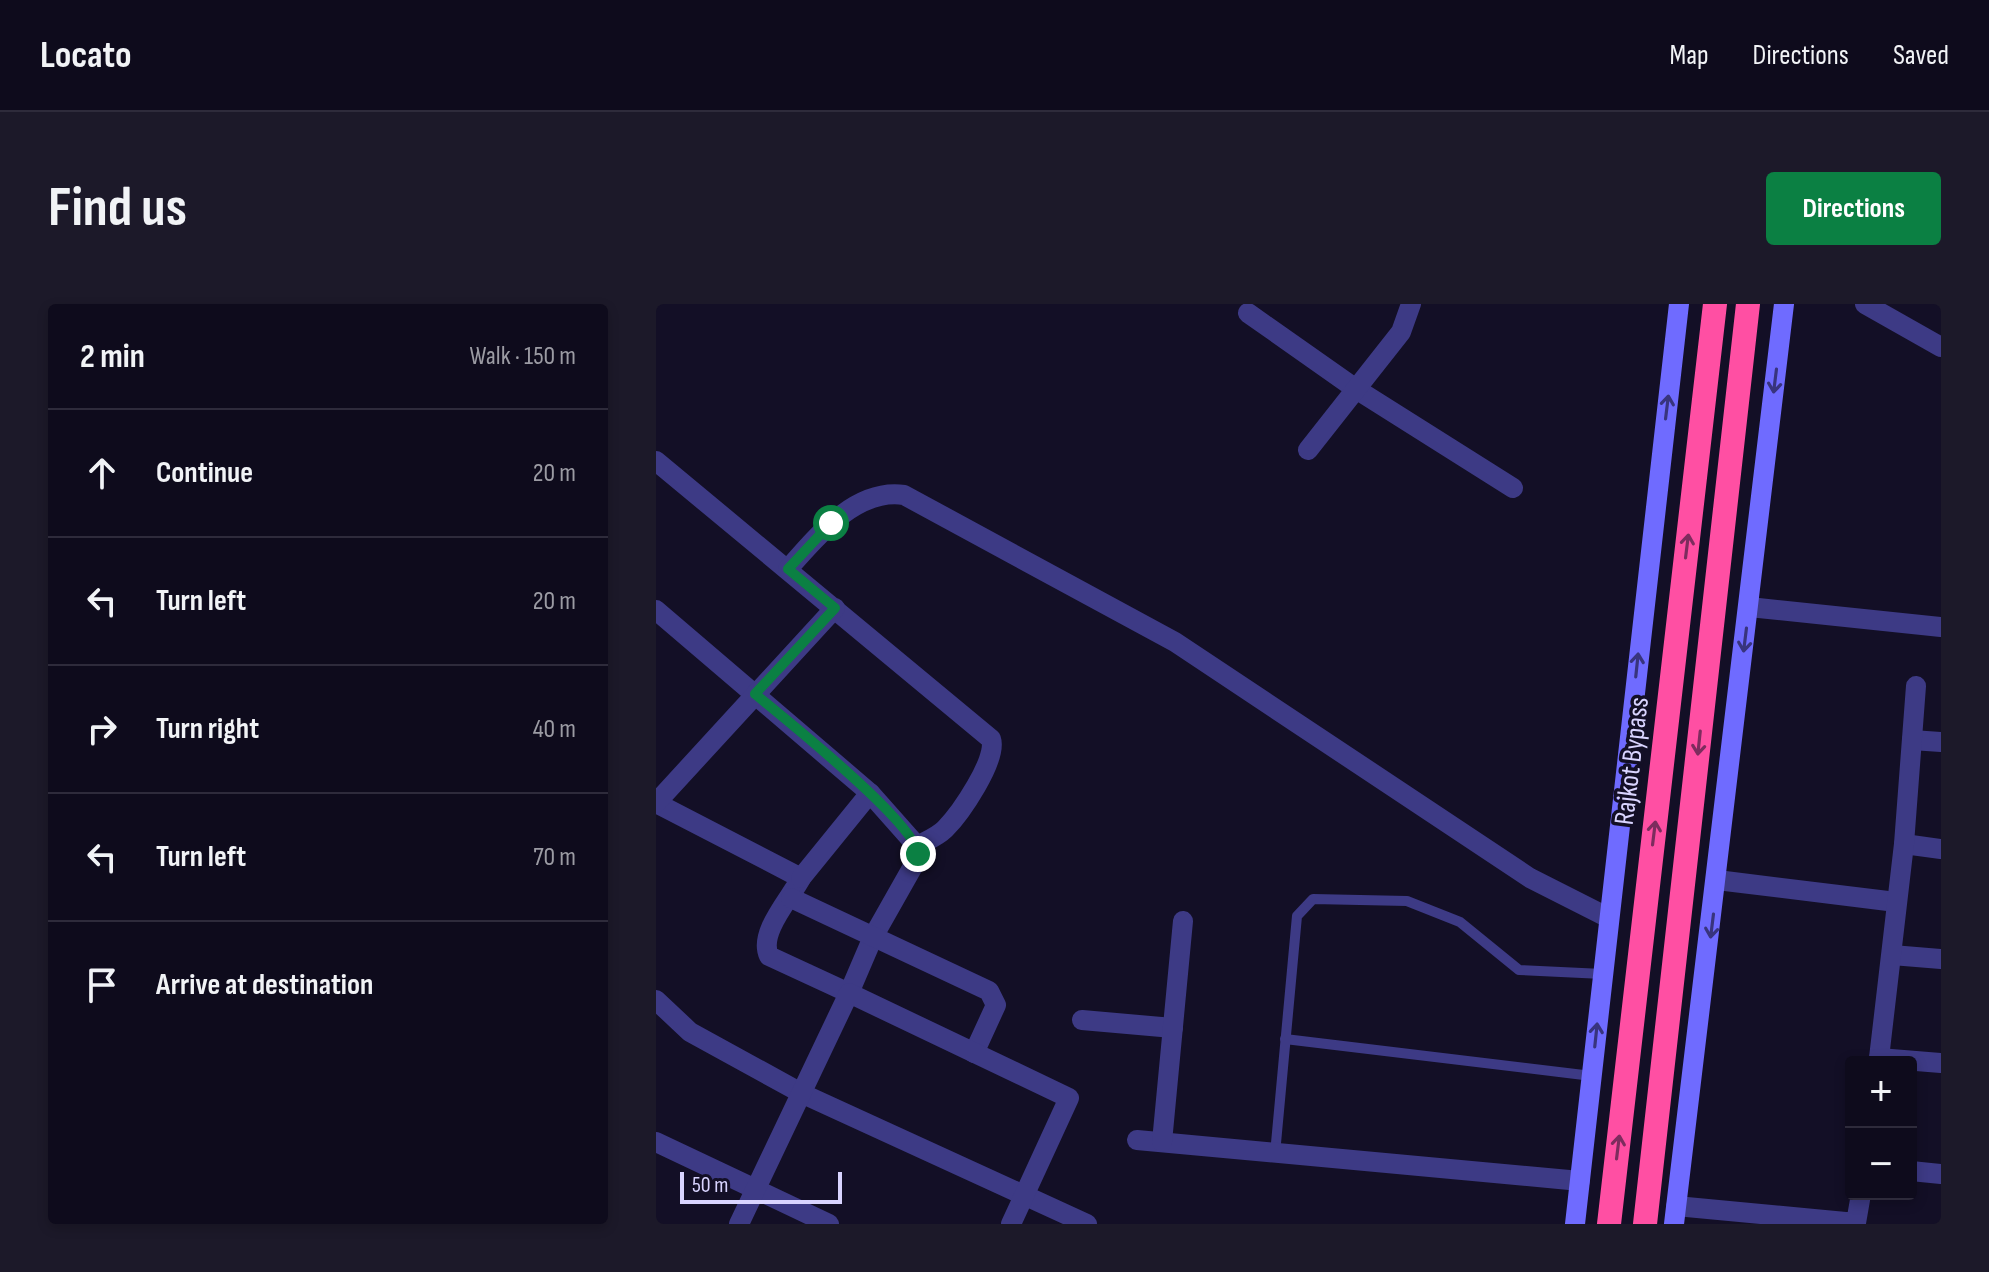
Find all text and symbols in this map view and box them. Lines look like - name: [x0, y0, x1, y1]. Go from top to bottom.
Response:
- text: Locato: [40, 33, 131, 78]
- text: Map: [1670, 39, 1709, 72]
- text: Directions: [1753, 39, 1849, 72]
- text: Saved: [1893, 39, 1949, 72]
- button: Directions: [1766, 172, 1941, 245]
- text: Find us: [48, 175, 187, 242]
- text: 2 min: [80, 336, 145, 377]
- text: Walk · 150 m: [470, 341, 576, 372]
- one-way arrow: [1768, 368, 1783, 394]
- one-way arrow: [1660, 394, 1675, 421]
- icon: ahead: [80, 451, 124, 495]
- text: Continue: [156, 455, 253, 491]
- text: 20 m: [533, 458, 576, 489]
- route start: [813, 505, 849, 541]
- one-way arrow: [1680, 534, 1695, 560]
- icon: left: [80, 579, 124, 623]
- text: Turn left: [156, 583, 246, 619]
- text: 20 m: [533, 586, 576, 617]
- one-way arrow: [1737, 626, 1752, 653]
- one-way arrow: [1630, 653, 1645, 679]
- street label: Rajkot Bypass: [1608, 695, 1656, 827]
- icon: right: [80, 707, 124, 751]
- text: Turn right: [156, 711, 259, 747]
- text: 40 m: [533, 714, 576, 745]
- one-way arrow: [1691, 729, 1706, 756]
- one-way arrow: [1647, 820, 1662, 846]
- icon: left: [80, 835, 124, 879]
- route end: [900, 836, 936, 872]
- text: Turn left: [156, 839, 246, 875]
- text: 70 m: [533, 842, 576, 873]
- one-way arrow: [1704, 912, 1719, 939]
- icon: arrive: [80, 963, 124, 1007]
- text: Arrive at destination: [156, 967, 373, 1003]
- one-way arrow: [1589, 1022, 1604, 1049]
- map controls: [1845, 1056, 1917, 1200]
- button: +: [1845, 1056, 1917, 1128]
- button: −: [1845, 1128, 1917, 1200]
- one-way arrow: [1610, 1134, 1625, 1160]
- scale bar: [680, 1168, 842, 1204]
- text: 50 m: [692, 1172, 728, 1199]

